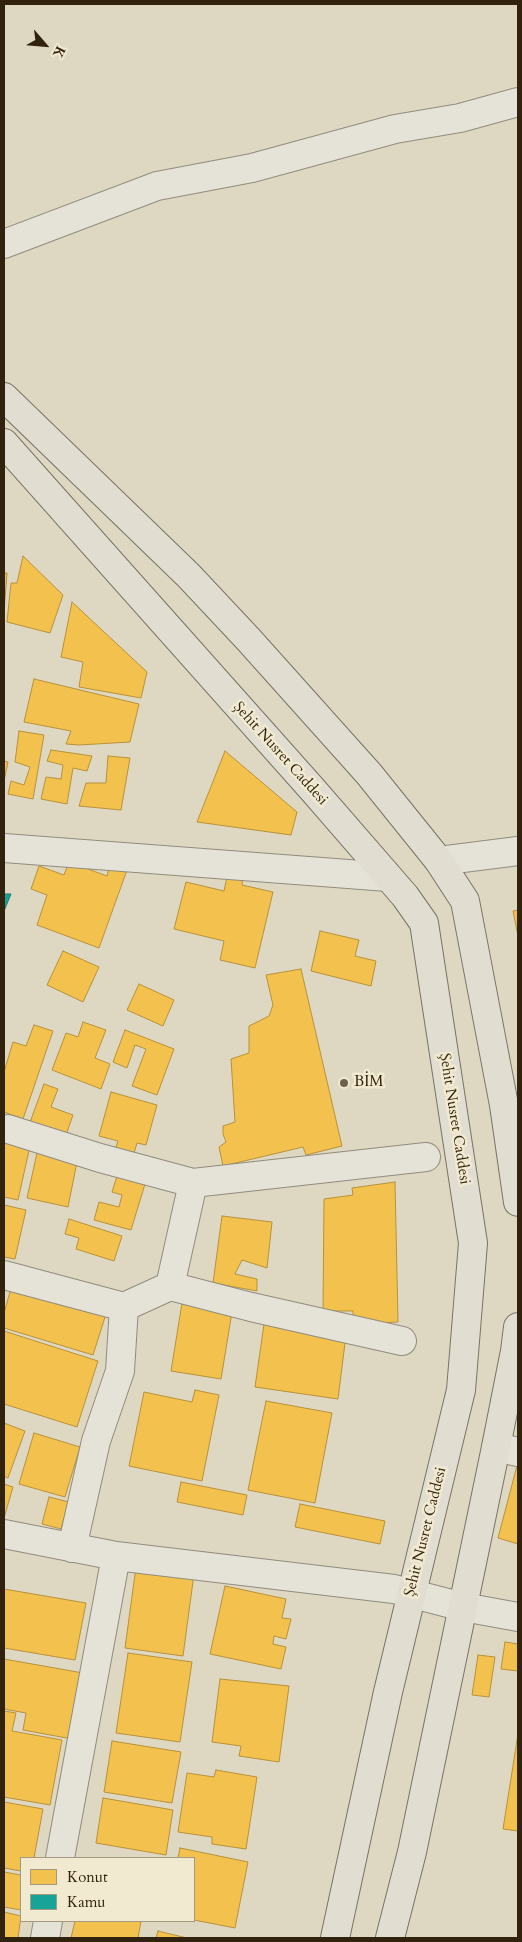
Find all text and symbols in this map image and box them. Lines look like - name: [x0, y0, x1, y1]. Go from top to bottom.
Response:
- north arrow: [20, 20, 70, 70]
- text: K: [48, 43, 70, 61]
- street label: Şehit Nusret Caddesi: [229, 699, 331, 809]
- street label: Şehit Nusret Caddesi: [435, 1052, 473, 1186]
- place label: BİM: [354, 1074, 383, 1092]
- marker: BİM: [338, 1077, 350, 1089]
- street label: Şehit Nusret Caddesi: [401, 1465, 451, 1599]
- legend: [20, 1857, 195, 1922]
- text: Konut: [67, 1867, 108, 1887]
- text: Kamu: [67, 1892, 106, 1912]

